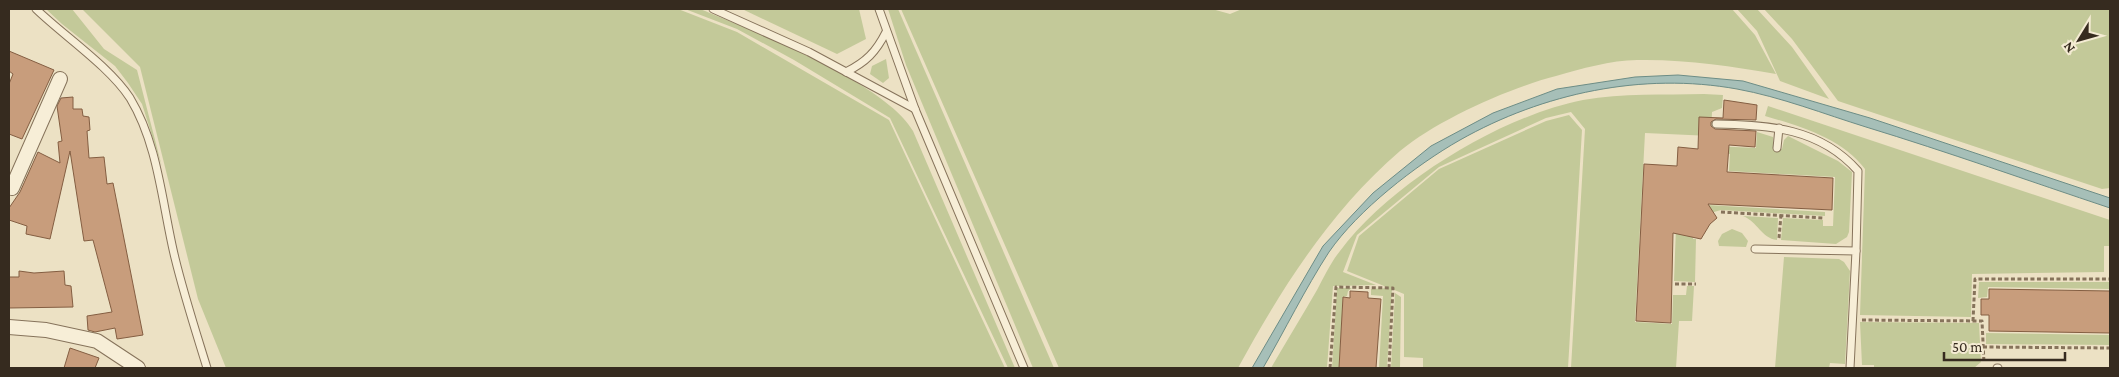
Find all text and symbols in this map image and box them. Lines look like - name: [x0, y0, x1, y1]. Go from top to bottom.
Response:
- north arrow: [2054, 15, 2104, 65]
- text: N: [2059, 39, 2078, 56]
- scale bar: [1944, 330, 2065, 362]
- text: 50 m: [1952, 339, 1982, 355]

